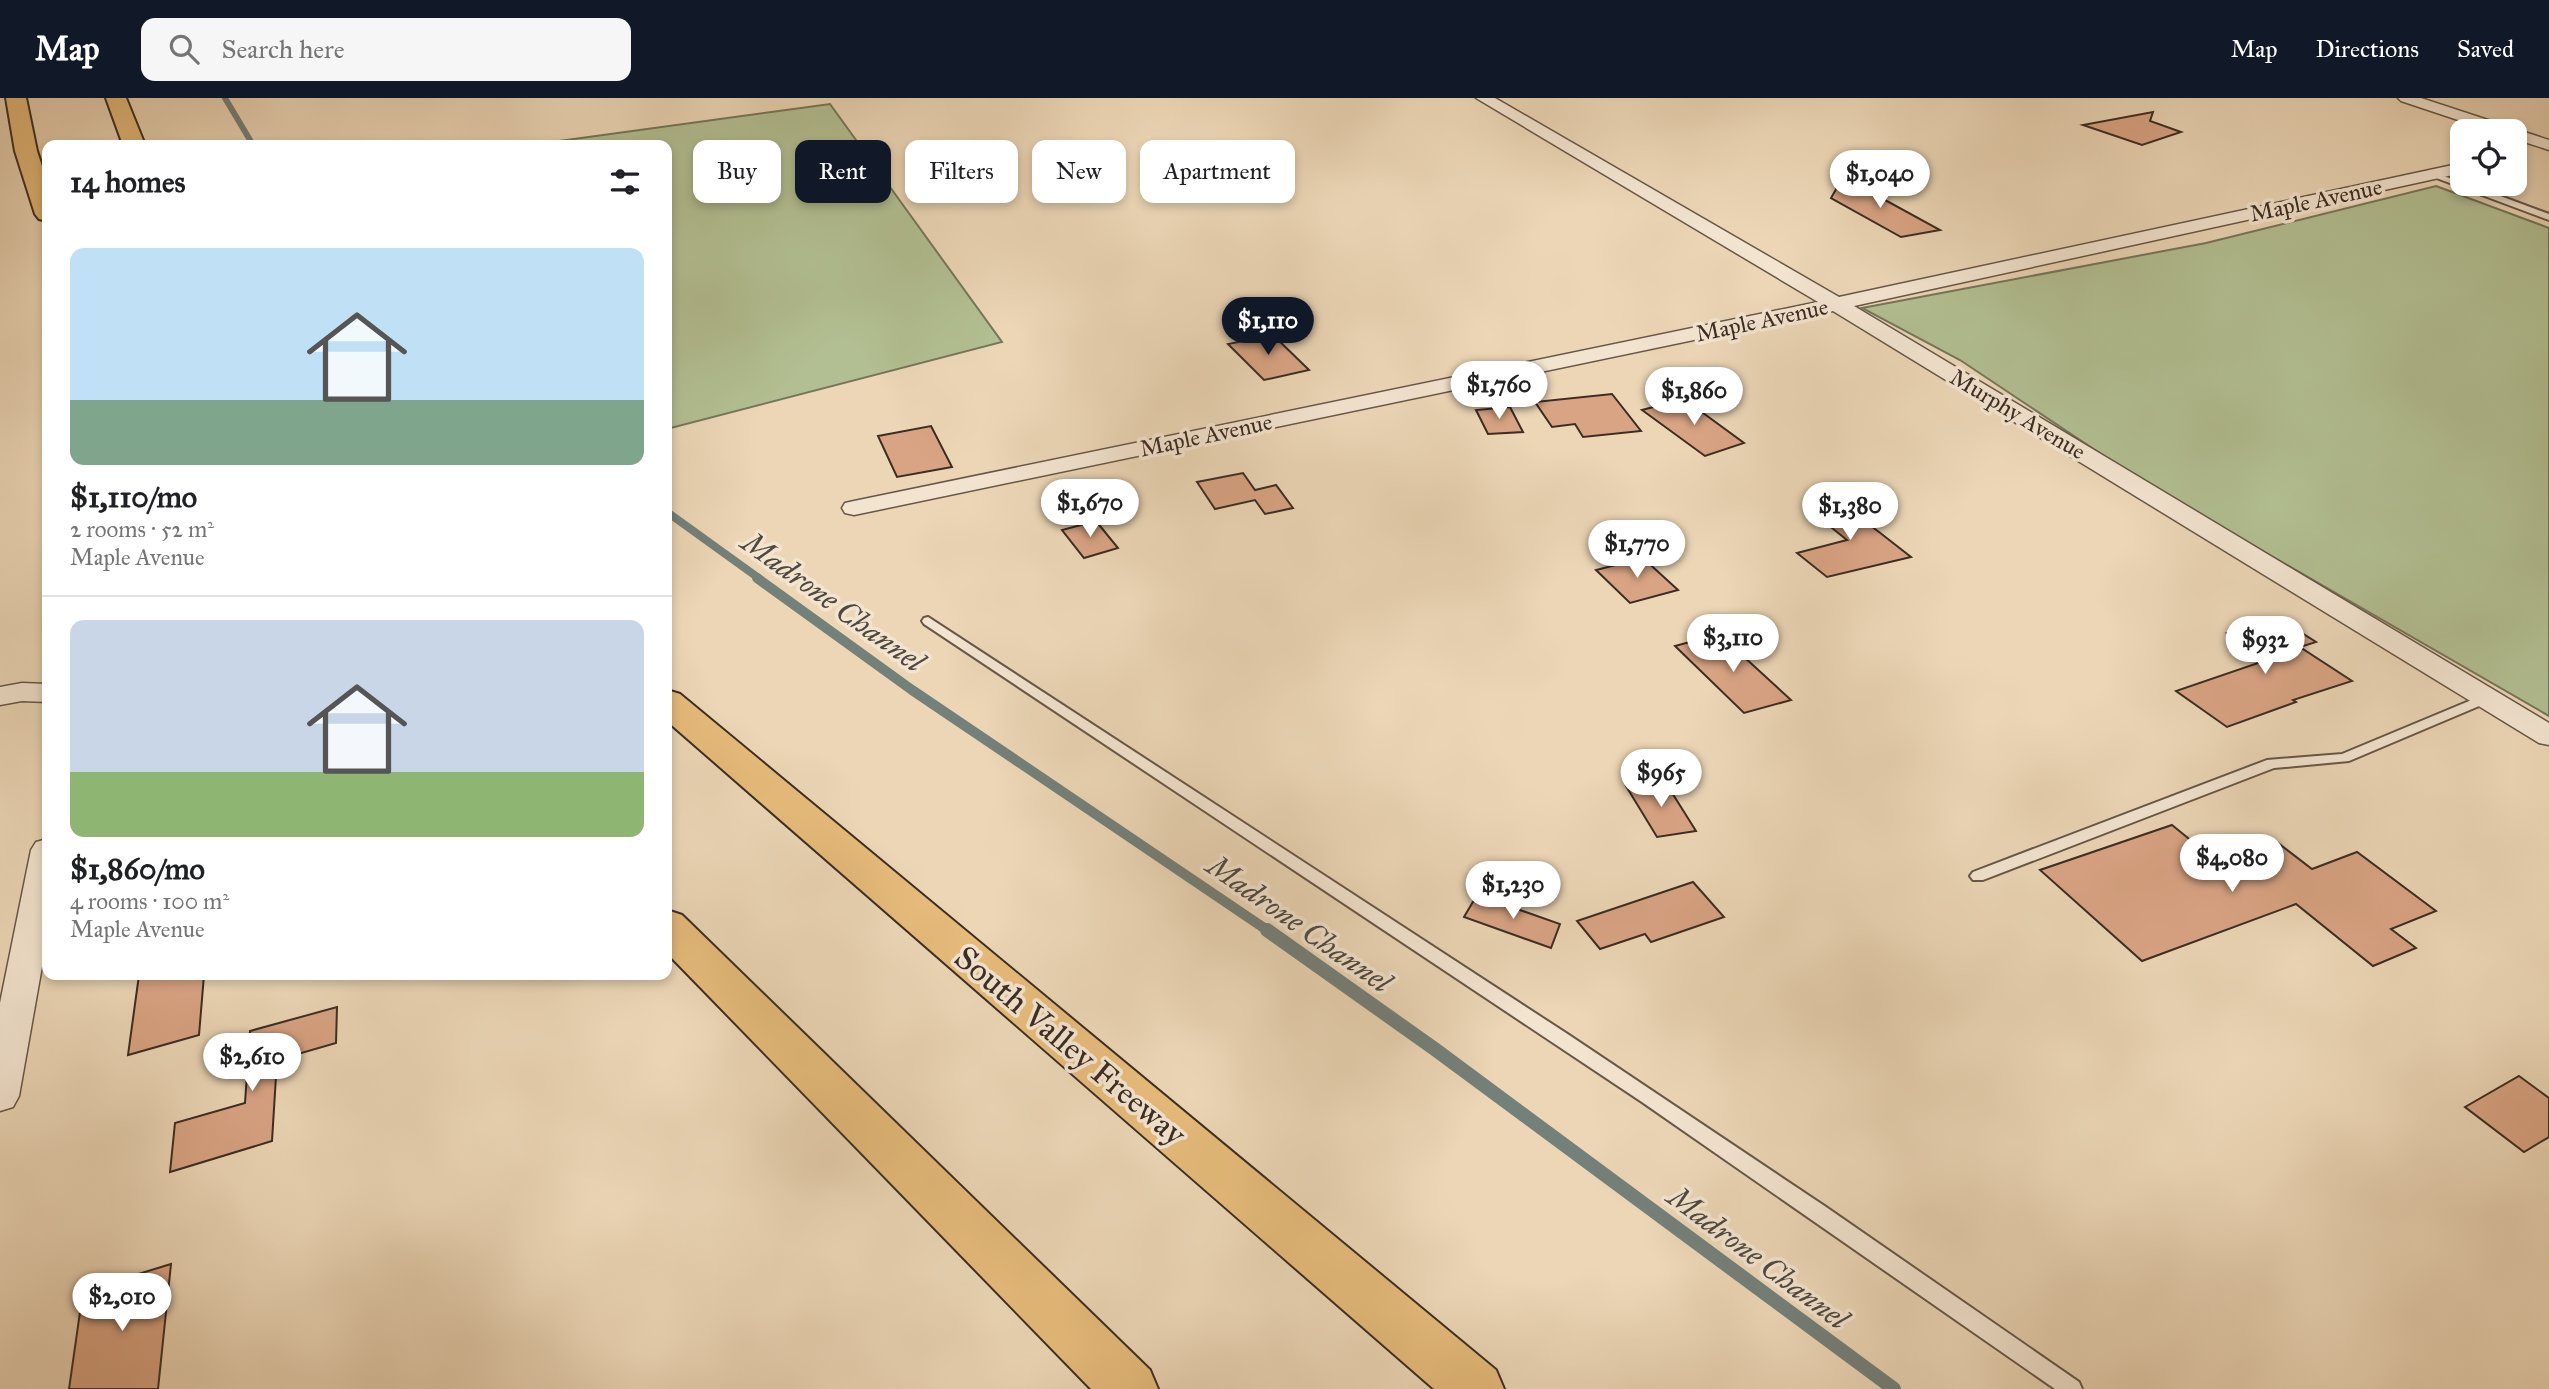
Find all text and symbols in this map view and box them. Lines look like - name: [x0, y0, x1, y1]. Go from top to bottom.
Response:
- search box: [141, 18, 631, 81]
- text: Map: [35, 29, 99, 69]
- icon: search: [165, 30, 203, 68]
- text: Search here: [221, 33, 345, 65]
- text: Map: [2231, 34, 2278, 64]
- text: Directions: [2316, 34, 2419, 64]
- text: Saved: [2457, 34, 2514, 64]
- map controls: [2450, 119, 2527, 196]
- button: locate: [2450, 119, 2527, 196]
- chip: Buy: [693, 140, 781, 203]
- chip: Rent: [795, 140, 891, 203]
- chip: Filters: [905, 140, 1018, 203]
- chip: New: [1032, 140, 1126, 203]
- chip: Apartment: [1140, 140, 1295, 203]
- pin: $1,040: [1823, 150, 1937, 210]
- text: $1,040: [1846, 159, 1914, 187]
- icon: filters: [606, 163, 644, 201]
- text: 14 homes: [70, 164, 185, 200]
- street label: Maple Avenue: [2247, 172, 2385, 228]
- street label: Maple Avenue: [1693, 292, 1831, 348]
- icon: home: [294, 294, 420, 420]
- pin: $1,110: [1211, 298, 1325, 357]
- text: $1,110: [1238, 306, 1298, 334]
- pin: $1,760: [1442, 362, 1556, 421]
- street label: Murphy Avenue: [1945, 363, 2091, 465]
- pin: $1,860: [1637, 368, 1751, 427]
- text: $1,760: [1467, 370, 1531, 398]
- text: $1,860: [1661, 376, 1727, 404]
- street label: Maple Avenue: [1137, 407, 1275, 463]
- text: $1,110/mo: [70, 479, 197, 515]
- pin: $1,670: [1033, 480, 1147, 539]
- pin: $1,380: [1793, 482, 1907, 542]
- text: $1,670: [1057, 488, 1123, 516]
- text: $1,380: [1818, 491, 1882, 519]
- text: 2 rooms · 52 m²: [70, 515, 214, 543]
- pin: $1,770: [1580, 520, 1694, 580]
- water label: Madrone Channel: [733, 522, 933, 682]
- text: $1,770: [1604, 529, 1670, 557]
- text: Maple Avenue: [70, 543, 205, 571]
- pin: $3,110: [1676, 614, 1790, 674]
- pin: $932: [2224, 616, 2306, 676]
- text: $3,110: [1703, 623, 1763, 651]
- text: $932: [2242, 625, 2288, 653]
- icon: home: [294, 666, 420, 792]
- pin: $965: [1620, 750, 1702, 809]
- text: $965: [1637, 758, 1685, 786]
- pin: $4,080: [2175, 834, 2289, 894]
- text: $4,080: [2196, 843, 2268, 871]
- water label: Madrone Channel: [1198, 846, 1400, 1002]
- text: $1,860/mo: [70, 851, 205, 887]
- pin: $1,230: [1456, 862, 1570, 921]
- text: $1,230: [1482, 870, 1544, 898]
- text: 4 rooms · 100 m²: [70, 887, 229, 915]
- text: Maple Avenue: [70, 915, 205, 943]
- street label: South Valley Freeway: [947, 937, 1195, 1155]
- pin: $2,610: [195, 1034, 309, 1093]
- text: $2,610: [219, 1042, 285, 1070]
- water label: Madrone Channel: [1659, 1177, 1857, 1339]
- pin: $2,010: [65, 1274, 179, 1333]
- text: $2,010: [88, 1282, 156, 1310]

